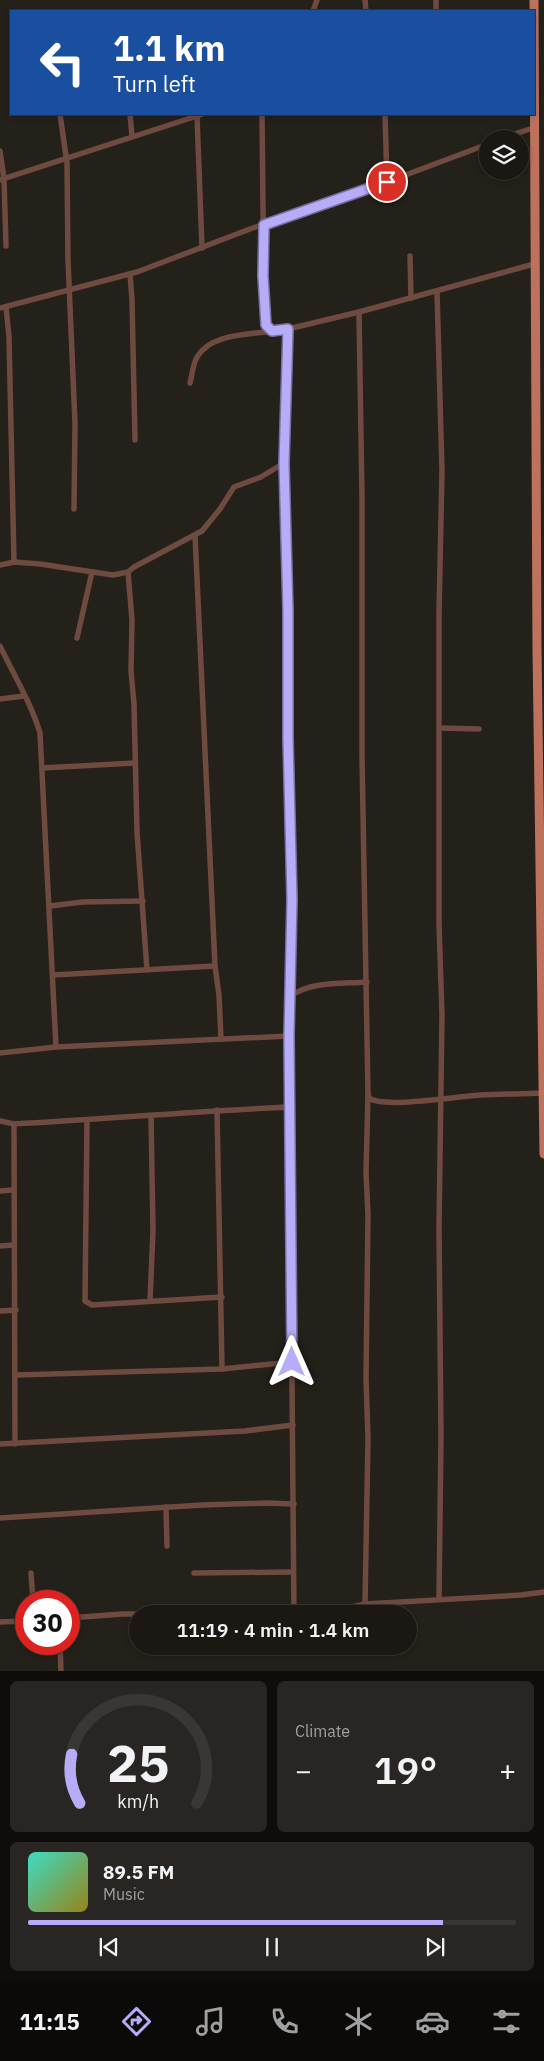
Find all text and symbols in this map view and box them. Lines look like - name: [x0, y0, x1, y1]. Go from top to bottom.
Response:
- text: 1.1 km: [113, 25, 226, 71]
- icon: left: [30, 30, 95, 95]
- text: Turn left: [113, 69, 196, 98]
- map controls: [479, 130, 529, 180]
- button: layers: [479, 130, 529, 180]
- pin: [366, 161, 408, 203]
- icon: arrive: [373, 168, 401, 196]
- position arrow: [265, 1335, 317, 1387]
- speed limit sign: 30: [15, 1590, 80, 1655]
- text: 11:19 · 4 min · 1.4 km: [177, 1618, 369, 1642]
- text: Climate: [295, 1721, 350, 1741]
- text: 25: [107, 1729, 170, 1796]
- text: 19°: [374, 1745, 437, 1794]
- text: −: [295, 1752, 312, 1789]
- text: +: [499, 1752, 516, 1789]
- text: km/h: [118, 1790, 160, 1813]
- text: 89.5 FM: [103, 1860, 174, 1884]
- text: Music: [103, 1884, 145, 1904]
- icon: previous: [95, 1933, 123, 1961]
- icon: pause: [258, 1933, 286, 1961]
- icon: next: [421, 1933, 449, 1961]
- icon: directions: [119, 2004, 154, 2039]
- icon: music: [193, 2004, 228, 2039]
- icon: phone: [267, 2004, 302, 2039]
- icon: climate: [341, 2004, 376, 2039]
- icon: car: [415, 2004, 450, 2039]
- icon: filters: [489, 2004, 524, 2039]
- text: 11:15: [20, 2007, 80, 2036]

